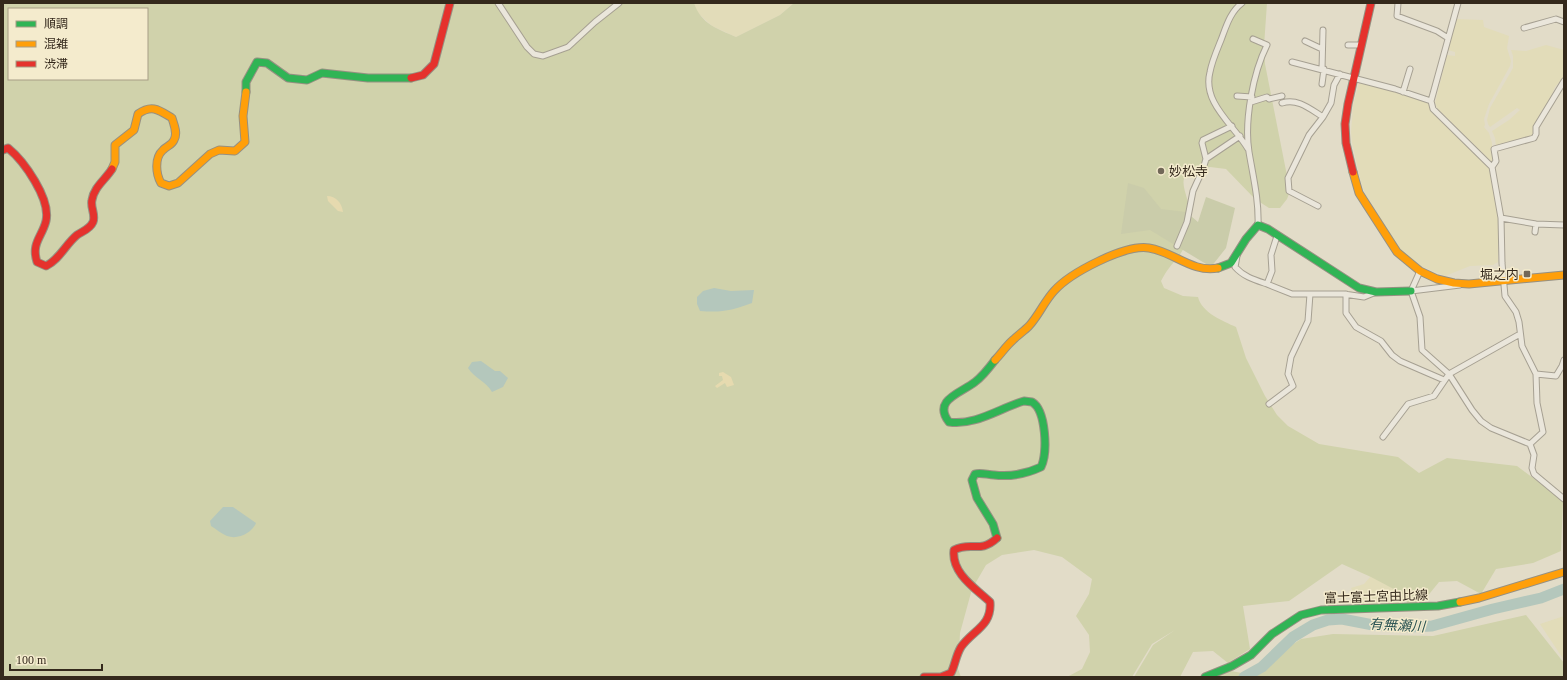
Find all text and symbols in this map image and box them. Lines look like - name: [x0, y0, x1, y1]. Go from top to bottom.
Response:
- legend: [8, 8, 148, 80]
- text: 順調: [44, 17, 68, 31]
- text: 混雑: [44, 37, 68, 51]
- text: 渋滞: [44, 57, 68, 71]
- place label: 妙松寺: [1169, 164, 1208, 179]
- marker: 妙松寺: [1156, 166, 1166, 176]
- place label: 堀之内: [1480, 267, 1519, 282]
- marker: 堀之内: [1522, 269, 1532, 279]
- street label: 富士富士宮由比線: [1324, 587, 1428, 606]
- water label: 有無瀬川: [1369, 617, 1427, 635]
- scale bar: [10, 646, 102, 672]
- text: 100 m: [16, 653, 47, 667]

